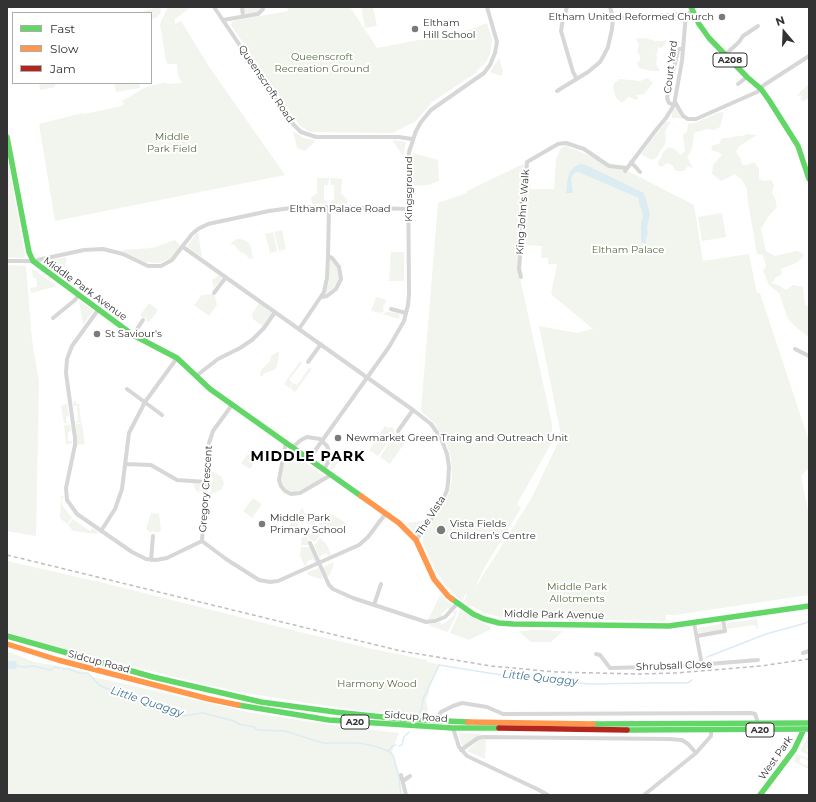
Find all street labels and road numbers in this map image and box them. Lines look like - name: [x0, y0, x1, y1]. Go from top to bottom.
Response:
- street label: Court Yard: [662, 40, 680, 94]
- street label: Queenscroft Road: [236, 43, 296, 125]
- road number: A208: [713, 53, 747, 67]
- street label: Kingsground: [403, 156, 415, 222]
- street label: King John's Walk: [514, 169, 532, 255]
- street label: Eltham Palace Road: [289, 203, 391, 215]
- street label: Middle Park Avenue: [41, 255, 129, 323]
- street label: Gregory Crescent: [197, 445, 215, 533]
- street label: The Vista: [414, 494, 448, 538]
- street label: Middle Park Avenue: [504, 608, 604, 622]
- street label: Sidcup Road: [67, 648, 131, 676]
- street label: Shrubsall Close: [636, 659, 712, 673]
- street label: Sidcup Road: [384, 709, 448, 725]
- road number: A20: [341, 715, 369, 729]
- road number: A20: [746, 723, 774, 737]
- street label: West Park: [756, 734, 796, 782]

